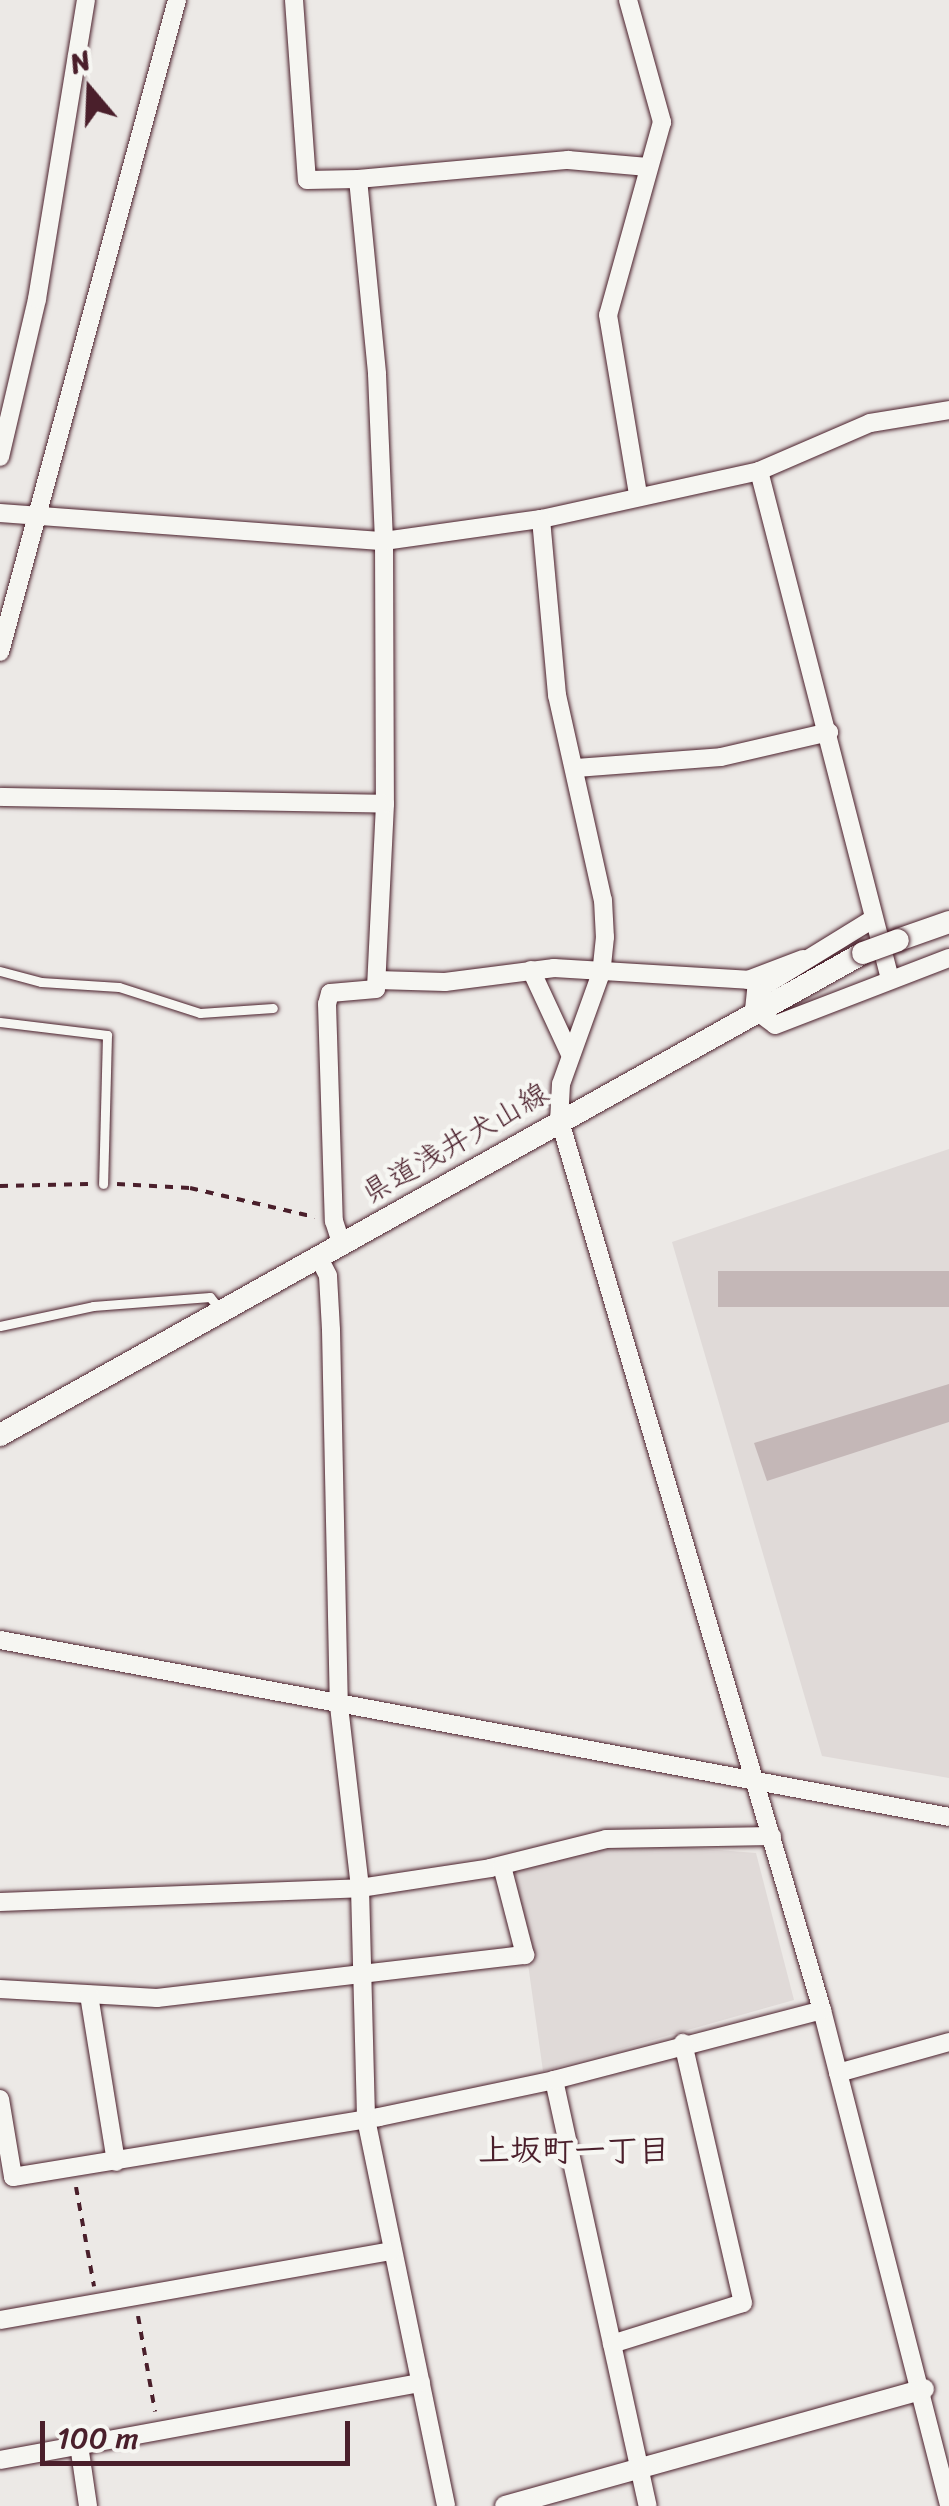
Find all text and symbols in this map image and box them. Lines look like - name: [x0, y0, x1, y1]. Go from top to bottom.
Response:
- text: N: [63, 35, 97, 87]
- north arrow: [40, 40, 140, 140]
- street label: 県道浅井犬山線: [355, 1075, 555, 1211]
- district label: 上坂町一丁目: [478, 2132, 670, 2170]
- scale bar: [45, 2401, 355, 2463]
- text: 100 m: [57, 2411, 139, 2465]

